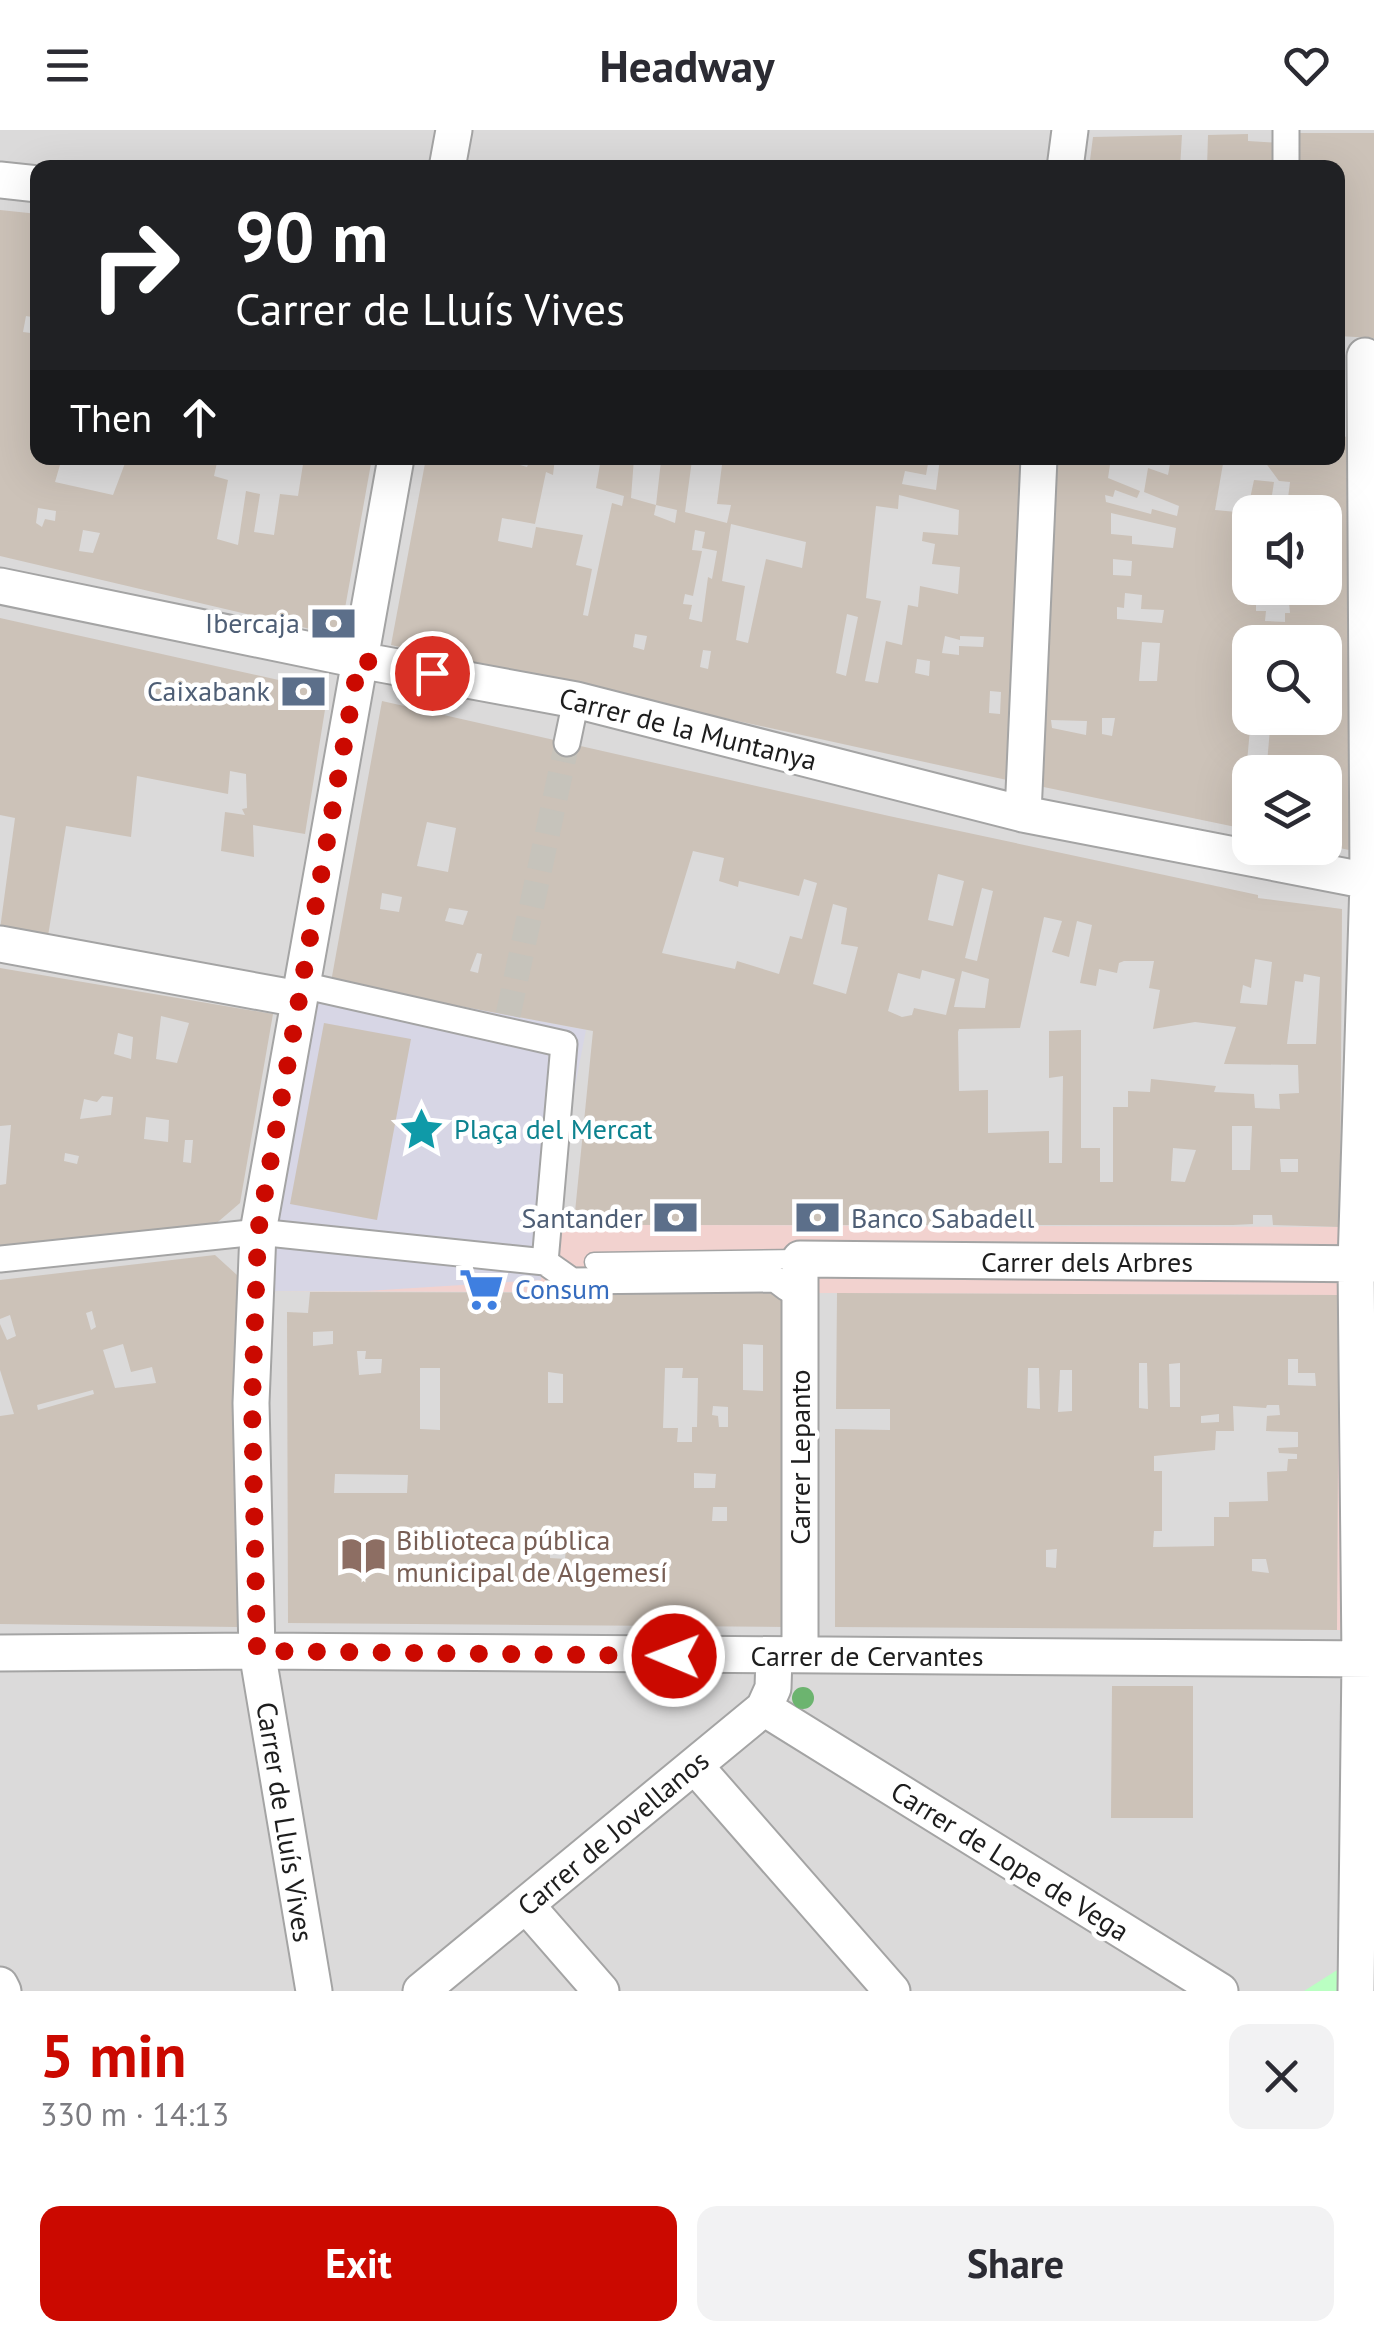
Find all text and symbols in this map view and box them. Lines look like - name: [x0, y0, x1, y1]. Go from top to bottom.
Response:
- text: Headway: [599, 36, 775, 94]
- icon: menu: [40, 38, 95, 93]
- icon: heart: [1279, 38, 1334, 93]
- text: 90 m: [235, 191, 388, 281]
- icon: right: [70, 200, 200, 330]
- text: Carrer de Lluís Vives: [235, 279, 625, 337]
- icon: ahead: [172, 390, 227, 445]
- text: Then: [70, 393, 152, 442]
- map controls: [1232, 495, 1342, 865]
- button: sound: [1232, 495, 1342, 605]
- bank icon: Ibercaja: [309, 599, 357, 647]
- place label: Ibercaja: [205, 604, 300, 641]
- button: search: [1232, 625, 1342, 735]
- pin: [390, 631, 475, 716]
- icon: arrive: [405, 646, 460, 701]
- bank icon: Caixabank: [279, 667, 327, 715]
- place label: Caixabank: [147, 672, 271, 709]
- street label: Carrer de la Muntanya: [555, 679, 821, 778]
- button: layers: [1232, 755, 1342, 865]
- place icon: Plaça del Mercat: [397, 1105, 445, 1153]
- place label: Plaça del Mercat: [454, 1110, 653, 1147]
- bank icon: Santander: [652, 1194, 700, 1242]
- bank icon: Banco Sabadell: [794, 1194, 842, 1242]
- place label: Santander: [521, 1199, 643, 1236]
- place label: Banco Sabadell: [851, 1199, 1034, 1236]
- street label: Carrer dels Arbres: [981, 1243, 1193, 1280]
- supermarket icon: Consum: [458, 1265, 506, 1313]
- place label: Consum: [515, 1270, 610, 1307]
- street label: Carrer Lepanto: [781, 1369, 818, 1545]
- place label: Biblioteca pública municipal de Algemesí: [396, 1521, 667, 1590]
- library icon: Biblioteca pública municipal de Algemesí: [339, 1532, 387, 1580]
- position arrow: [622, 1604, 726, 1708]
- street label: Carrer de Cervantes: [750, 1637, 984, 1674]
- street label: Carrer de Lluís Vives: [248, 1699, 323, 1945]
- street label: Carrer de Jovellanos: [509, 1742, 716, 1924]
- street label: Carrer de Lope de Vega: [884, 1772, 1136, 1949]
- text: 5 min: [40, 2016, 186, 2094]
- button: close: [1229, 2024, 1334, 2129]
- text: 330 m · 14:13: [40, 2093, 229, 2135]
- button: Exit: [40, 2206, 677, 2321]
- button: Share: [697, 2206, 1334, 2321]

